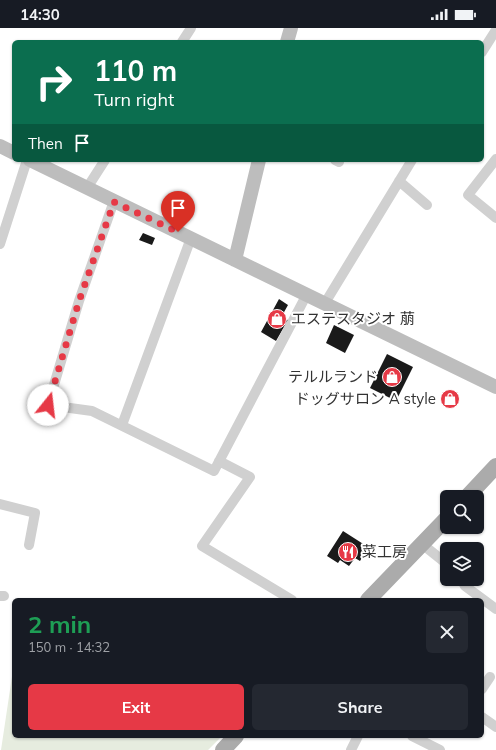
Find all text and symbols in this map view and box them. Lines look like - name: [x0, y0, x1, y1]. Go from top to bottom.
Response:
- text: 14:30: [20, 5, 60, 24]
- text: 110 m: [94, 53, 177, 88]
- icon: right: [28, 56, 80, 108]
- text: Turn right: [94, 88, 174, 111]
- icon: arrive: [71, 132, 93, 154]
- text: Then: [28, 134, 63, 153]
- pin: [161, 191, 195, 232]
- icon: arrive: [167, 197, 189, 219]
- shop icon: エステスタジオ 萠: [266, 308, 288, 330]
- place label: エステスタジオ 萠: [291, 309, 415, 328]
- shop icon: テルルランド: [381, 366, 403, 388]
- place label: テルルランド: [288, 367, 378, 386]
- position arrow: [27, 384, 69, 426]
- shop icon: ドッグサロン A style: [439, 388, 461, 410]
- place label: ドッグサロン A style: [295, 389, 436, 408]
- map controls: [440, 490, 484, 586]
- button: search: [440, 490, 484, 534]
- restaurant icon: 菜工房: [337, 541, 359, 563]
- place label: 菜工房: [362, 542, 407, 561]
- button: layers: [440, 542, 484, 586]
- text: 2 min: [28, 609, 91, 639]
- button: close: [426, 611, 468, 653]
- text: 150 m · 14:32: [28, 639, 110, 655]
- button: Exit: [28, 684, 244, 730]
- button: Share: [252, 684, 468, 730]

